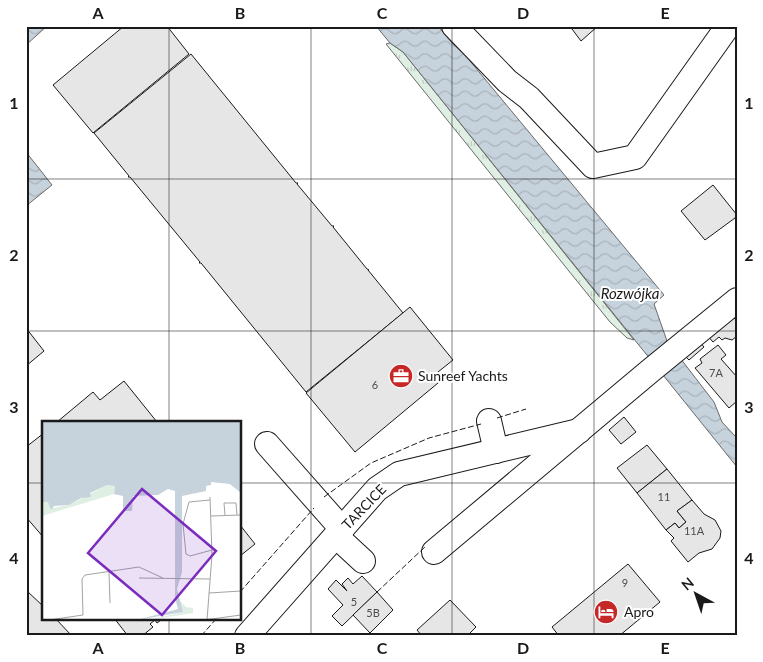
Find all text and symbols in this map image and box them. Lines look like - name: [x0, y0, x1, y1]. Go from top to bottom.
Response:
- text: A: [91, 3, 104, 22]
- text: B: [235, 3, 245, 22]
- text: C: [377, 3, 388, 22]
- text: D: [517, 3, 529, 22]
- text: E: [660, 3, 670, 22]
- text: 1: [9, 93, 19, 112]
- text: 1: [744, 93, 754, 112]
- text: 2: [9, 245, 19, 264]
- text: 2: [744, 245, 754, 264]
- water label: Rozwójka: [601, 284, 660, 302]
- office icon: Sunreef Yachts: [388, 363, 414, 389]
- house number: 7A: [709, 366, 723, 379]
- place label: Sunreef Yachts: [418, 367, 508, 384]
- house number: 6: [372, 378, 378, 391]
- text: 3: [9, 397, 19, 416]
- text: 3: [744, 397, 754, 416]
- inset map: [42, 421, 241, 620]
- street label: TARCICE: [338, 481, 389, 533]
- house number: 11: [658, 490, 670, 503]
- house number: 11A: [684, 524, 705, 537]
- text: 4: [9, 548, 19, 567]
- text: 4: [744, 548, 754, 567]
- north arrow: [670, 570, 720, 620]
- text: N: [678, 574, 697, 594]
- house number: 9: [622, 576, 628, 589]
- house number: 5: [351, 595, 357, 608]
- hotel icon: Apro: [593, 599, 619, 625]
- place label: Apro: [624, 603, 654, 620]
- house number: 5B: [366, 606, 380, 619]
- text: A: [91, 638, 104, 657]
- text: B: [235, 638, 245, 657]
- text: C: [377, 638, 388, 657]
- text: D: [517, 638, 529, 657]
- text: E: [660, 638, 670, 657]

